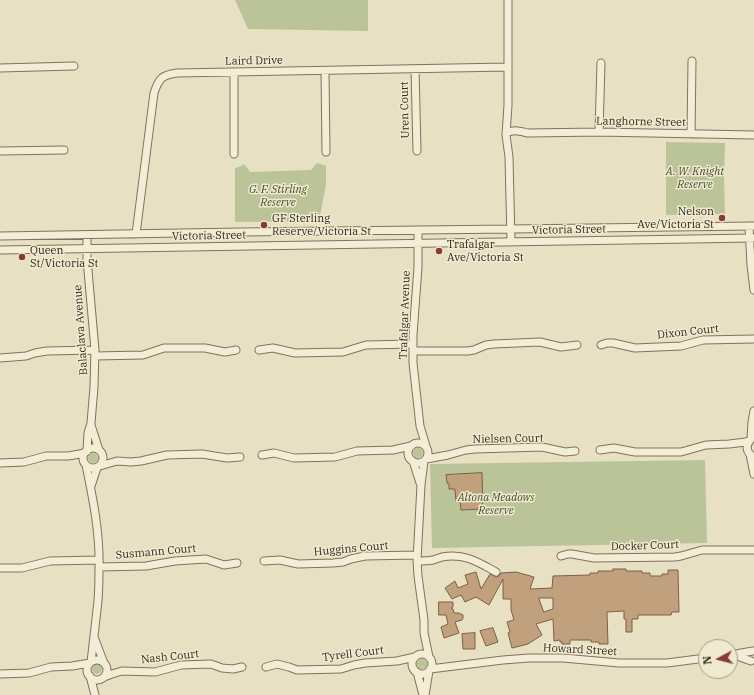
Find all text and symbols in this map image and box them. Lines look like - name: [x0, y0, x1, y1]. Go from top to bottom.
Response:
- street label: Laird Drive: [225, 54, 283, 68]
- street label: Uren Court: [398, 81, 412, 139]
- street label: Langhorne Street: [596, 115, 686, 129]
- park label: A. W. Knight Reserve: [666, 165, 724, 191]
- park label: G. F. Stirling Reserve: [249, 183, 307, 209]
- place label: Nelson Ave/Victoria St: [637, 205, 714, 231]
- place label: GF Sterling Reserve/Victoria St: [272, 212, 371, 238]
- marker: Nelson Ave/Victoria St: [717, 213, 727, 223]
- marker: GF Sterling Reserve/Victoria St: [259, 220, 269, 230]
- street label: Victoria Street: [532, 223, 606, 237]
- street label: Victoria Street: [172, 229, 246, 243]
- place label: Trafalgar Ave/Victoria St: [447, 238, 524, 264]
- place label: Queen St/Victoria St: [30, 244, 98, 270]
- marker: Trafalgar Ave/Victoria St: [434, 246, 444, 256]
- marker: Queen St/Victoria St: [17, 252, 27, 262]
- street label: Trafalgar Avenue: [397, 270, 413, 360]
- street label: Balaclava Avenue: [71, 284, 91, 376]
- street label: Dixon Court: [657, 322, 719, 342]
- street label: Nielsen Court: [472, 432, 544, 446]
- park label: Altona Meadows Reserve: [458, 491, 534, 517]
- street label: Docker Court: [611, 538, 679, 554]
- street label: Huggins Court: [313, 539, 389, 559]
- street label: Susmann Court: [115, 542, 197, 562]
- north arrow: [698, 639, 738, 679]
- street label: Howard Street: [543, 641, 617, 659]
- street label: Tyrell Court: [321, 644, 385, 664]
- street label: Nash Court: [140, 647, 200, 667]
- text: N: [700, 655, 715, 666]

